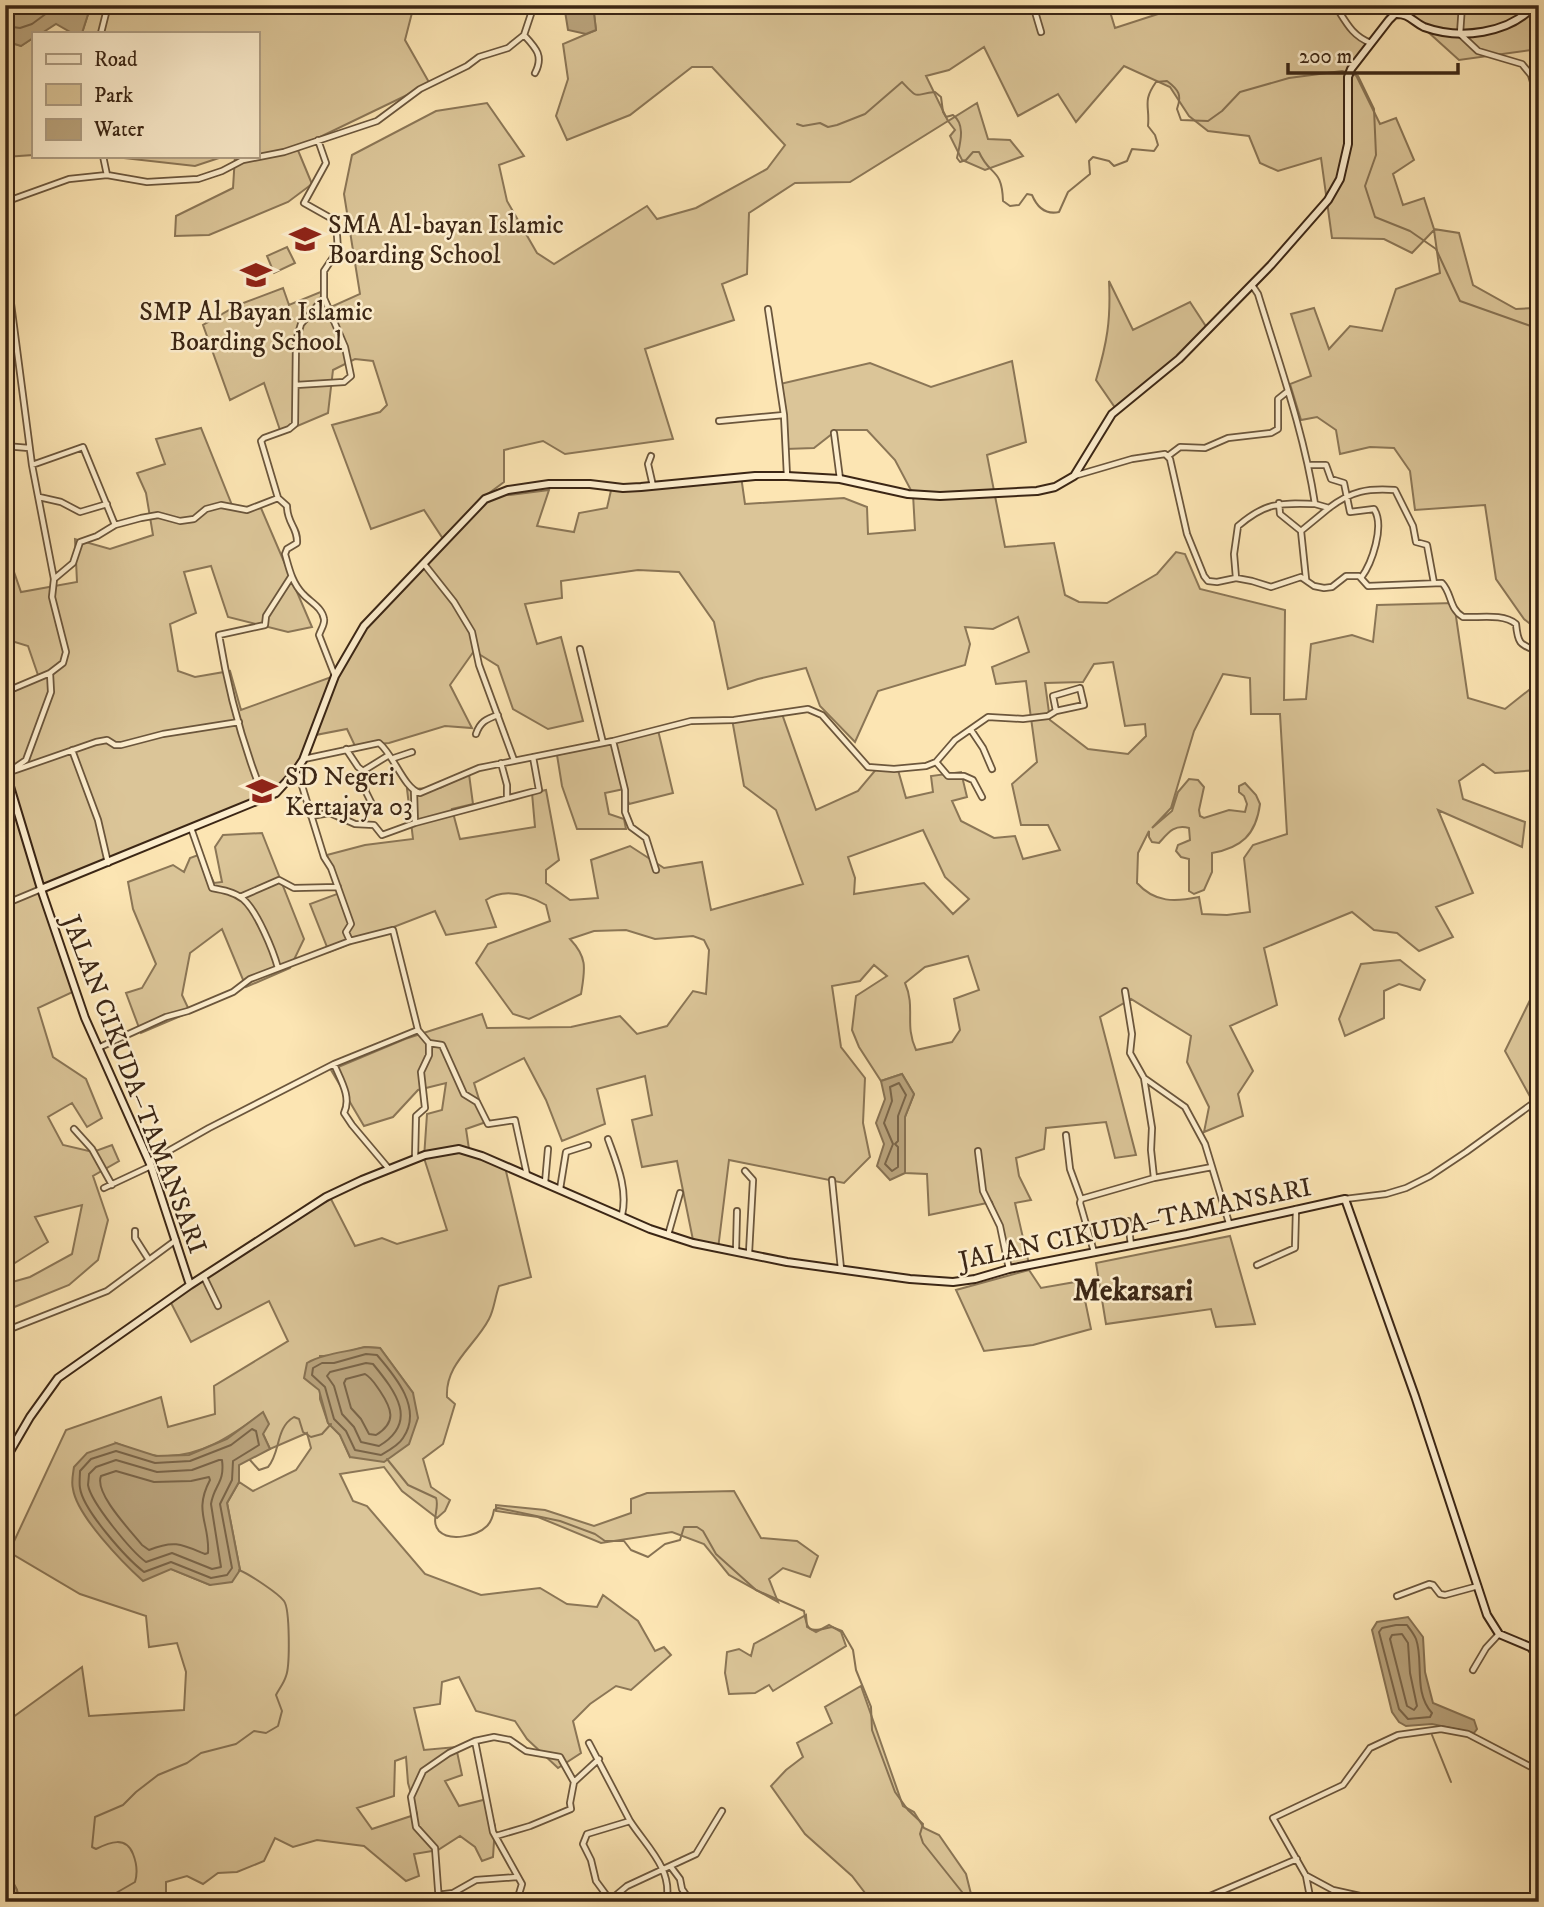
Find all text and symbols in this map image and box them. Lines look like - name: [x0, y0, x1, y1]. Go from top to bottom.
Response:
- legend: [32, 32, 259, 158]
- scale bar: [1288, 32, 1458, 76]
- text: 200 m: [1299, 44, 1352, 70]
- text: Road: [94, 47, 138, 73]
- text: Park: [94, 83, 134, 109]
- text: Water: [93, 117, 144, 143]
- place label: SMA Al-bayan Islamic Boarding School: [328, 209, 564, 272]
- school or university icon: SMA Al-bayan Islamic Boarding School: [288, 222, 322, 256]
- school or university icon: SMP Al Bayan Islamic Boarding School: [239, 258, 273, 292]
- place label: SMP Al Bayan Islamic Boarding School: [139, 296, 373, 359]
- place label: SD Negeri Kertajaya 03: [285, 761, 413, 824]
- school or university icon: SD Negeri Kertajaya 03: [245, 774, 279, 808]
- street label: JALAN CIKUDA–TAMANSARI: [53, 909, 213, 1258]
- street label: JALAN CIKUDA–TAMANSARI: [954, 1171, 1315, 1278]
- district label: Mekarsari: [1073, 1273, 1193, 1310]

